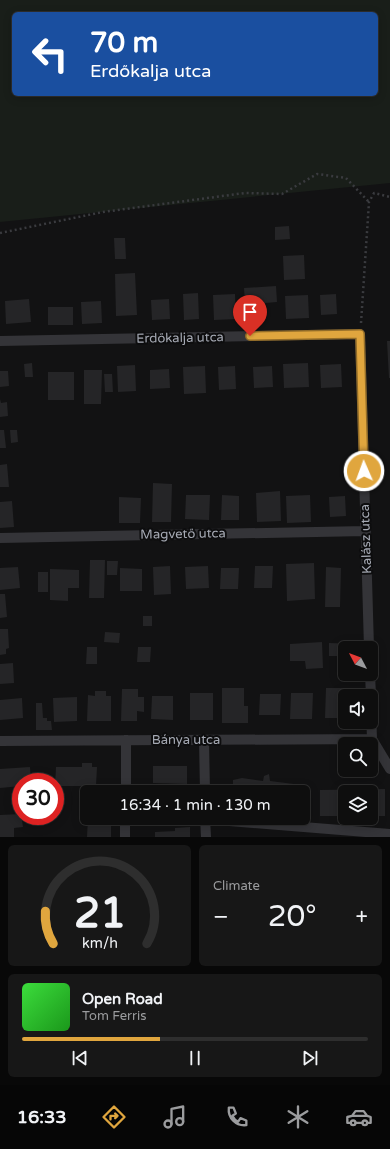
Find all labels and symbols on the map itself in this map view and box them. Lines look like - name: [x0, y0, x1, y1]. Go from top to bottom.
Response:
- pin: [233, 295, 267, 336]
- street label: Erdőkalja utca: [136, 329, 224, 347]
- position arrow: [343, 450, 385, 492]
- street label: Kalász utca: [357, 504, 375, 574]
- street label: Magvető utca: [140, 525, 226, 543]
- north arrow: [338, 641, 378, 681]
- street label: Bánya utca: [152, 732, 220, 748]
- speed limit sign: 30: [12, 773, 64, 825]

